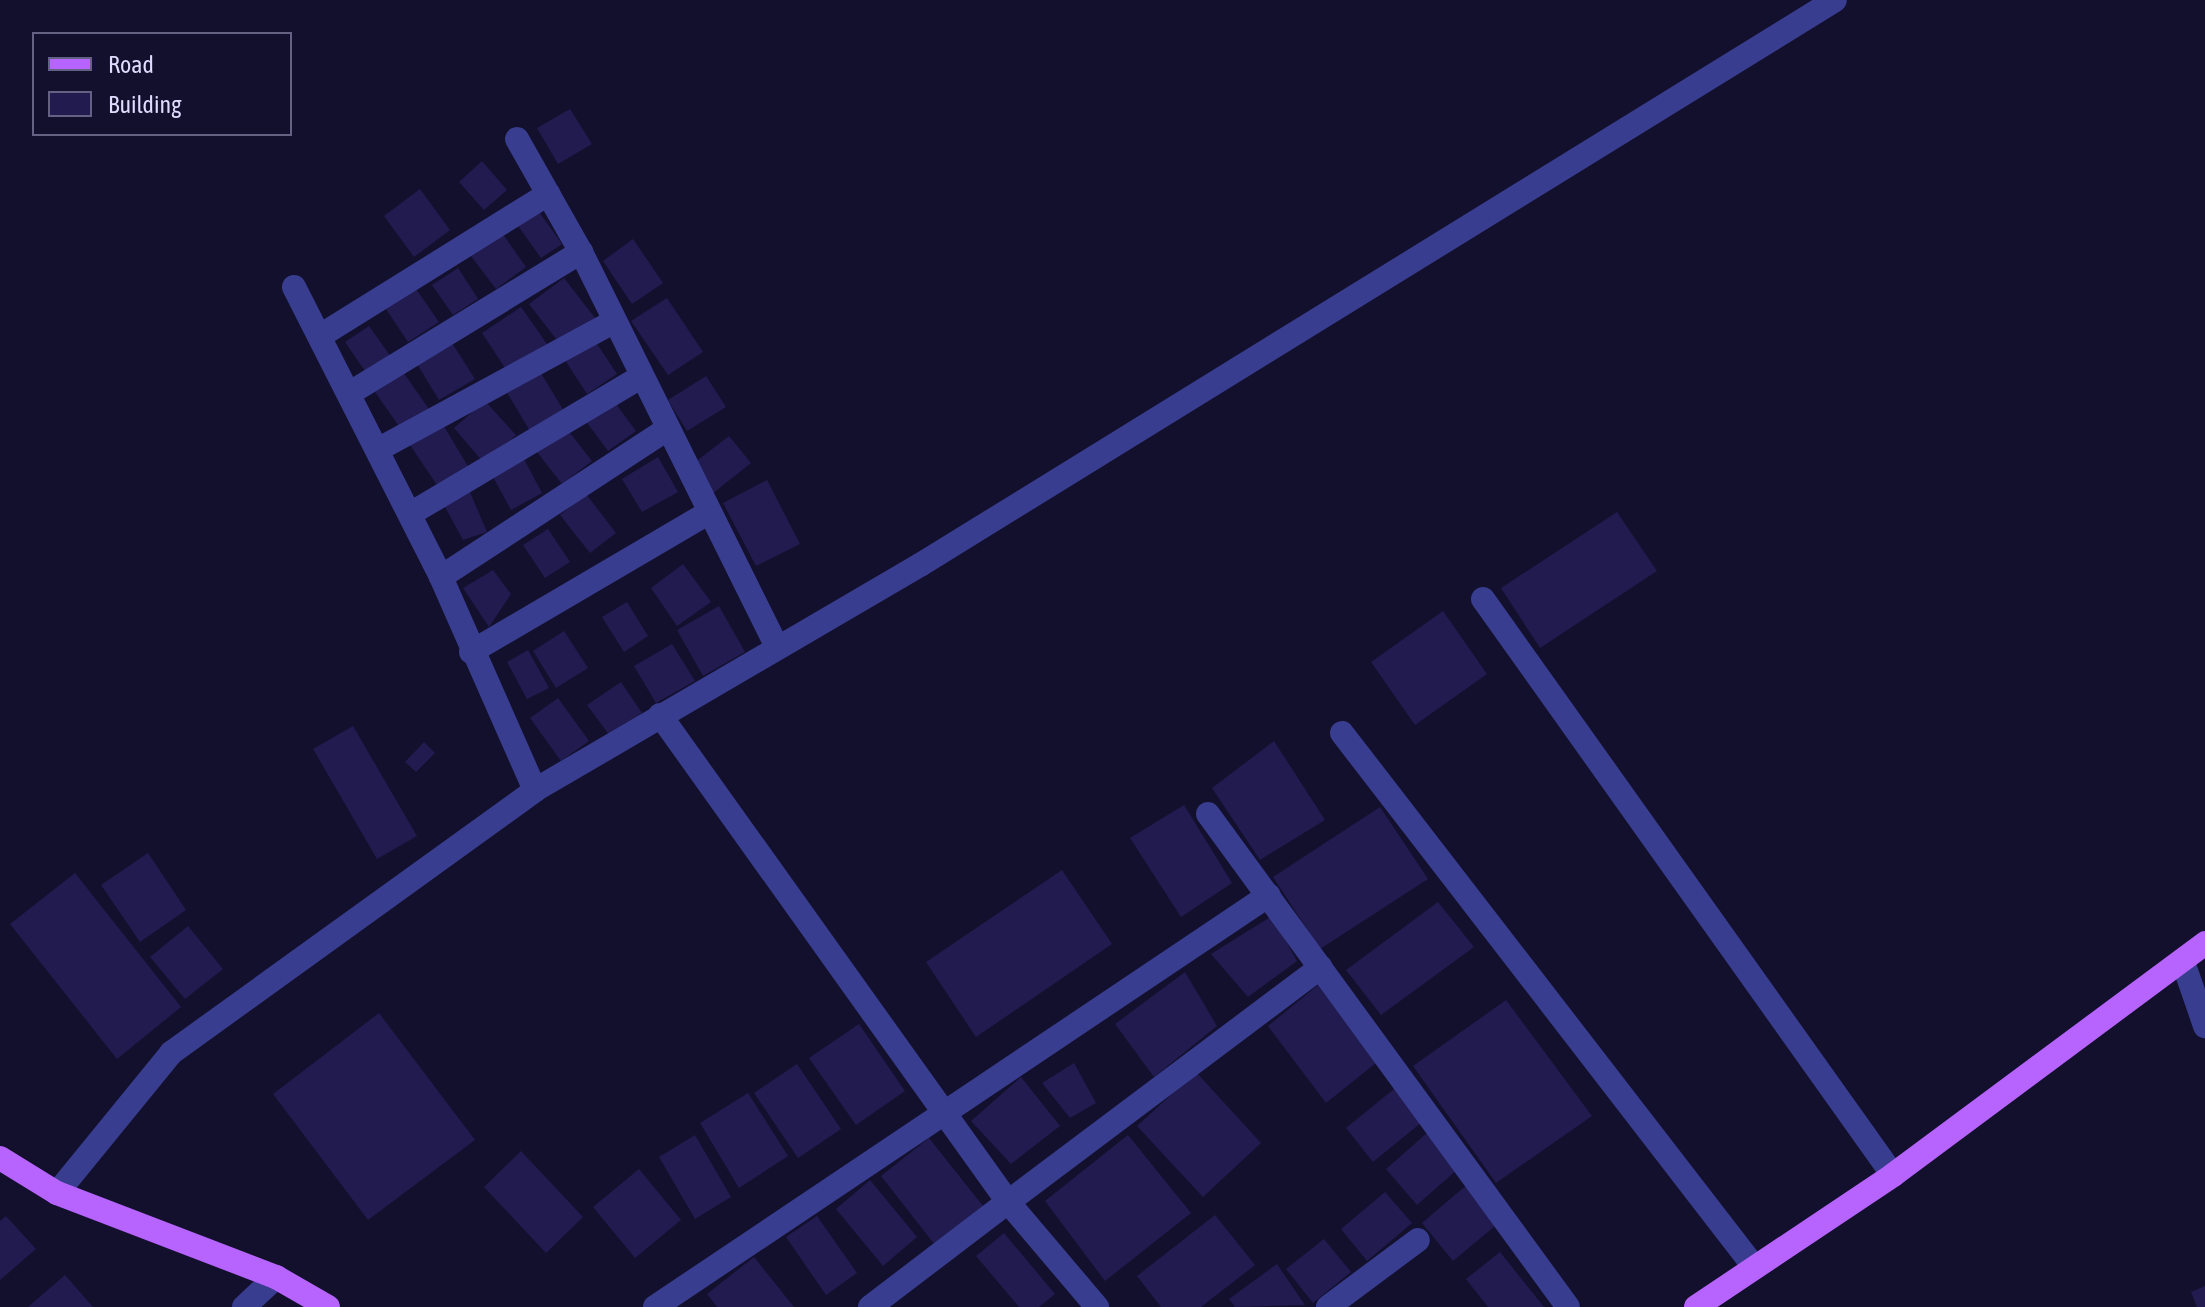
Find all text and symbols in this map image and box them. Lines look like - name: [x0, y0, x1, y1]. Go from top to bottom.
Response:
- legend: [32, 32, 292, 136]
- text: Road: [108, 51, 154, 78]
- text: Building: [108, 91, 181, 118]

